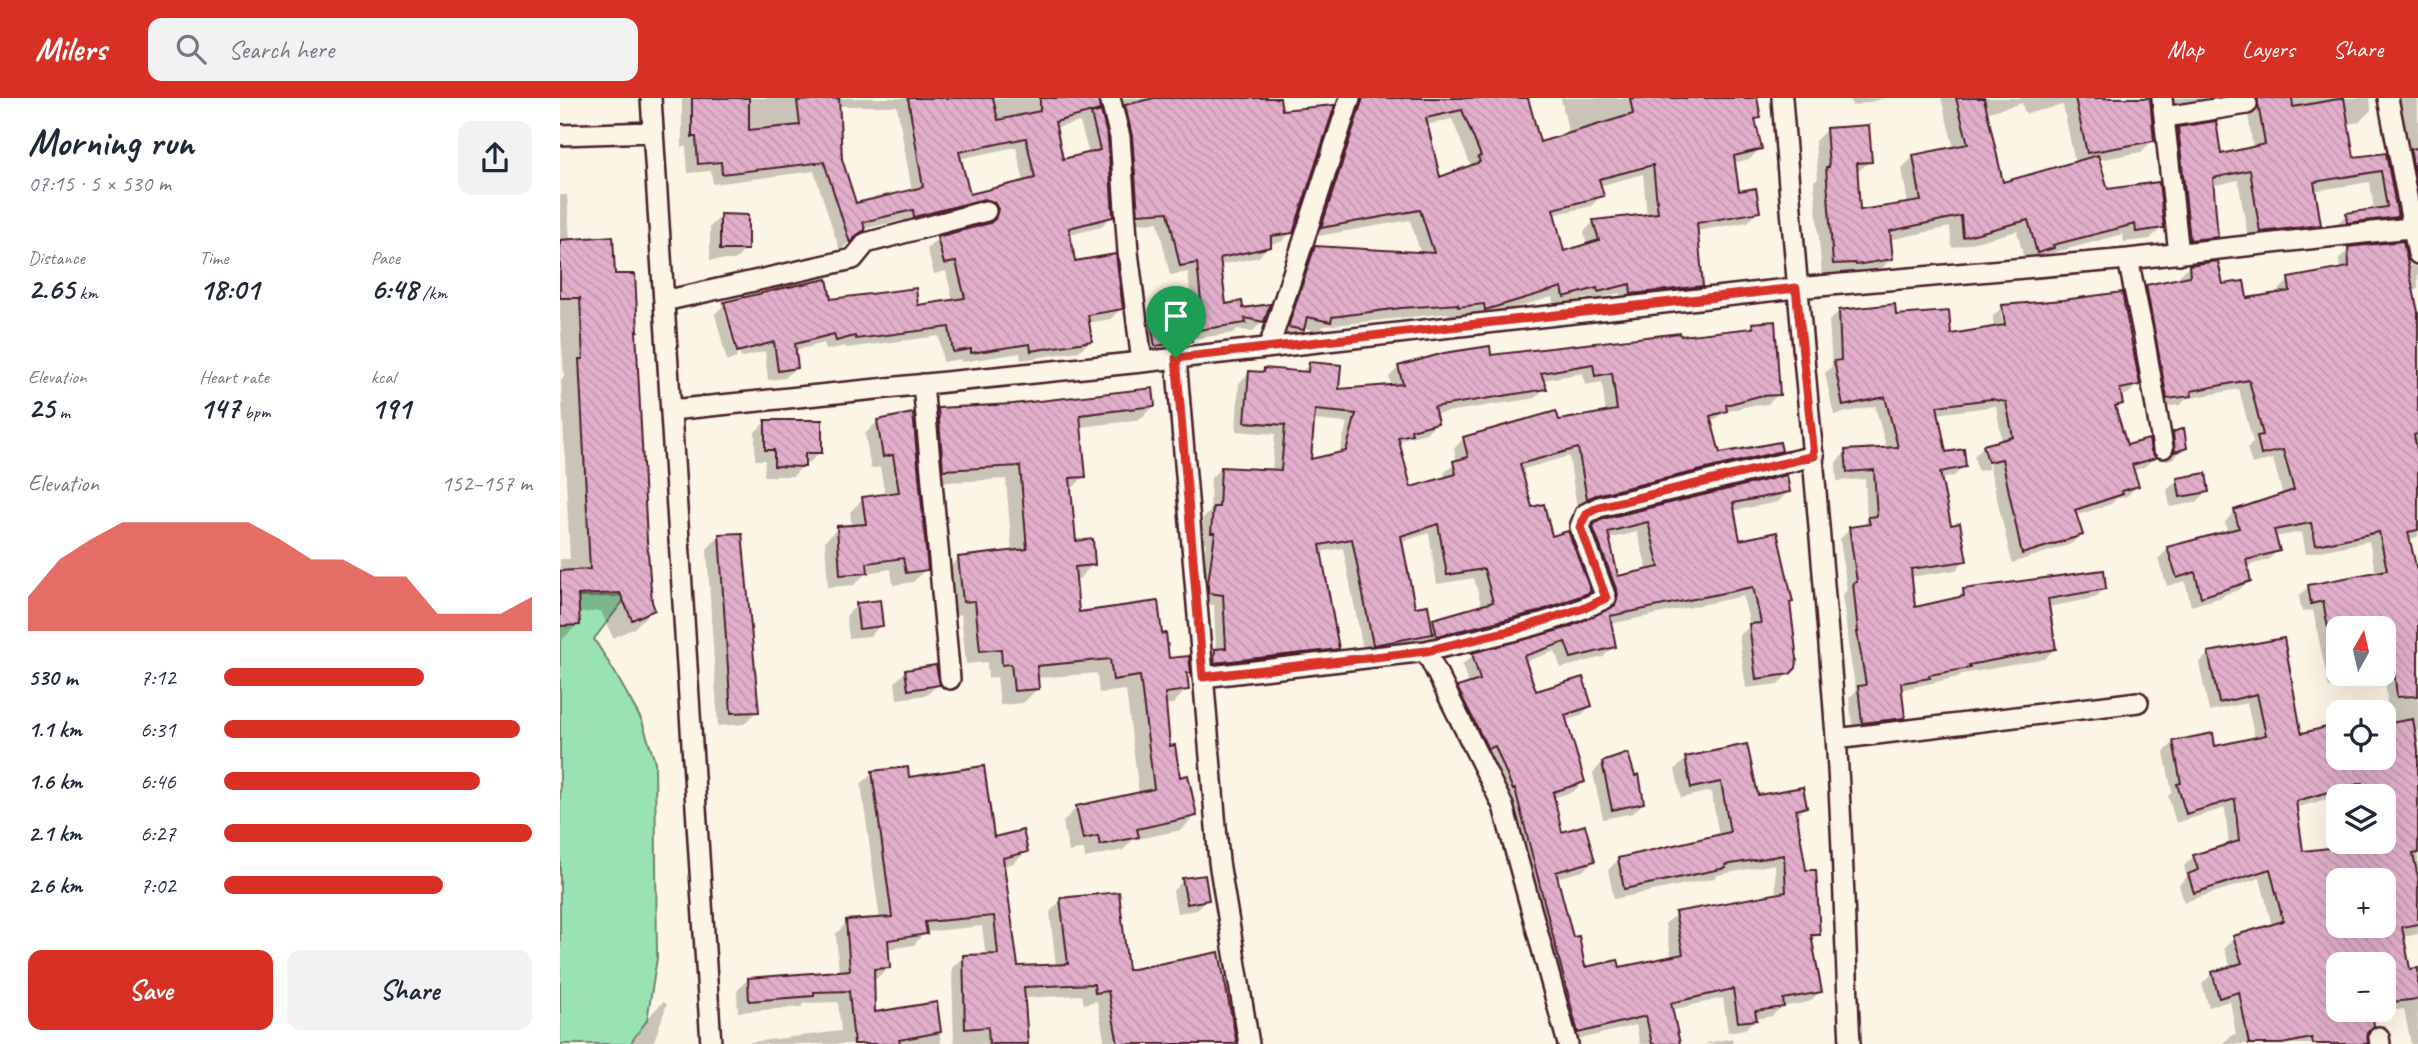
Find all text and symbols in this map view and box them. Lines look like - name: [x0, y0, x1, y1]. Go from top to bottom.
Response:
- search box: [148, 18, 638, 81]
- text: Milers: [35, 28, 106, 70]
- icon: search: [172, 30, 210, 68]
- text: Search here: [228, 33, 334, 66]
- text: Map: [2167, 34, 2204, 64]
- text: Layers: [2242, 34, 2295, 64]
- text: Share: [2333, 34, 2383, 64]
- text: Morning run: [28, 119, 194, 166]
- button: share: [458, 121, 532, 195]
- text: 07:15 · 5 × 530 m: [28, 169, 171, 198]
- text: Distance: [28, 246, 85, 270]
- text: Time: [199, 246, 228, 270]
- text: Pace: [371, 246, 400, 270]
- text: 2.65: [28, 270, 75, 308]
- text: 18:01: [199, 270, 259, 308]
- text: 6:48: [371, 270, 418, 308]
- text: km: [75, 281, 98, 305]
- text: /km: [418, 281, 447, 305]
- pin: [1146, 286, 1206, 358]
- icon: arrive: [1157, 297, 1195, 335]
- text: Elevation: [28, 365, 86, 389]
- text: Heart rate: [199, 365, 269, 389]
- text: kcal: [371, 365, 396, 389]
- text: 25: [28, 389, 55, 427]
- text: 147: [199, 389, 240, 427]
- text: 191: [371, 389, 411, 427]
- text: m: [55, 400, 70, 424]
- text: bpm: [240, 400, 270, 424]
- text: Elevation: [28, 469, 99, 498]
- text: 152–157 m: [441, 469, 532, 498]
- north arrow: [2326, 616, 2396, 686]
- map controls: [2326, 616, 2396, 1022]
- text: 530 m: [28, 663, 77, 692]
- text: 7:12: [140, 663, 176, 692]
- button: locate: [2326, 700, 2396, 770]
- text: 1.1 km: [28, 715, 82, 744]
- text: 6:31: [140, 715, 176, 744]
- text: 1.6 km: [28, 767, 82, 796]
- text: 6:46: [140, 767, 176, 796]
- button: layers: [2326, 784, 2396, 854]
- text: 2.1 km: [28, 819, 82, 848]
- text: 6:27: [140, 819, 176, 848]
- button: +: [2326, 868, 2396, 938]
- text: 2.6 km: [28, 871, 82, 900]
- text: 7:02: [140, 871, 176, 900]
- button: Save: [28, 950, 273, 1030]
- button: Share: [287, 950, 532, 1030]
- button: −: [2326, 952, 2396, 1022]

